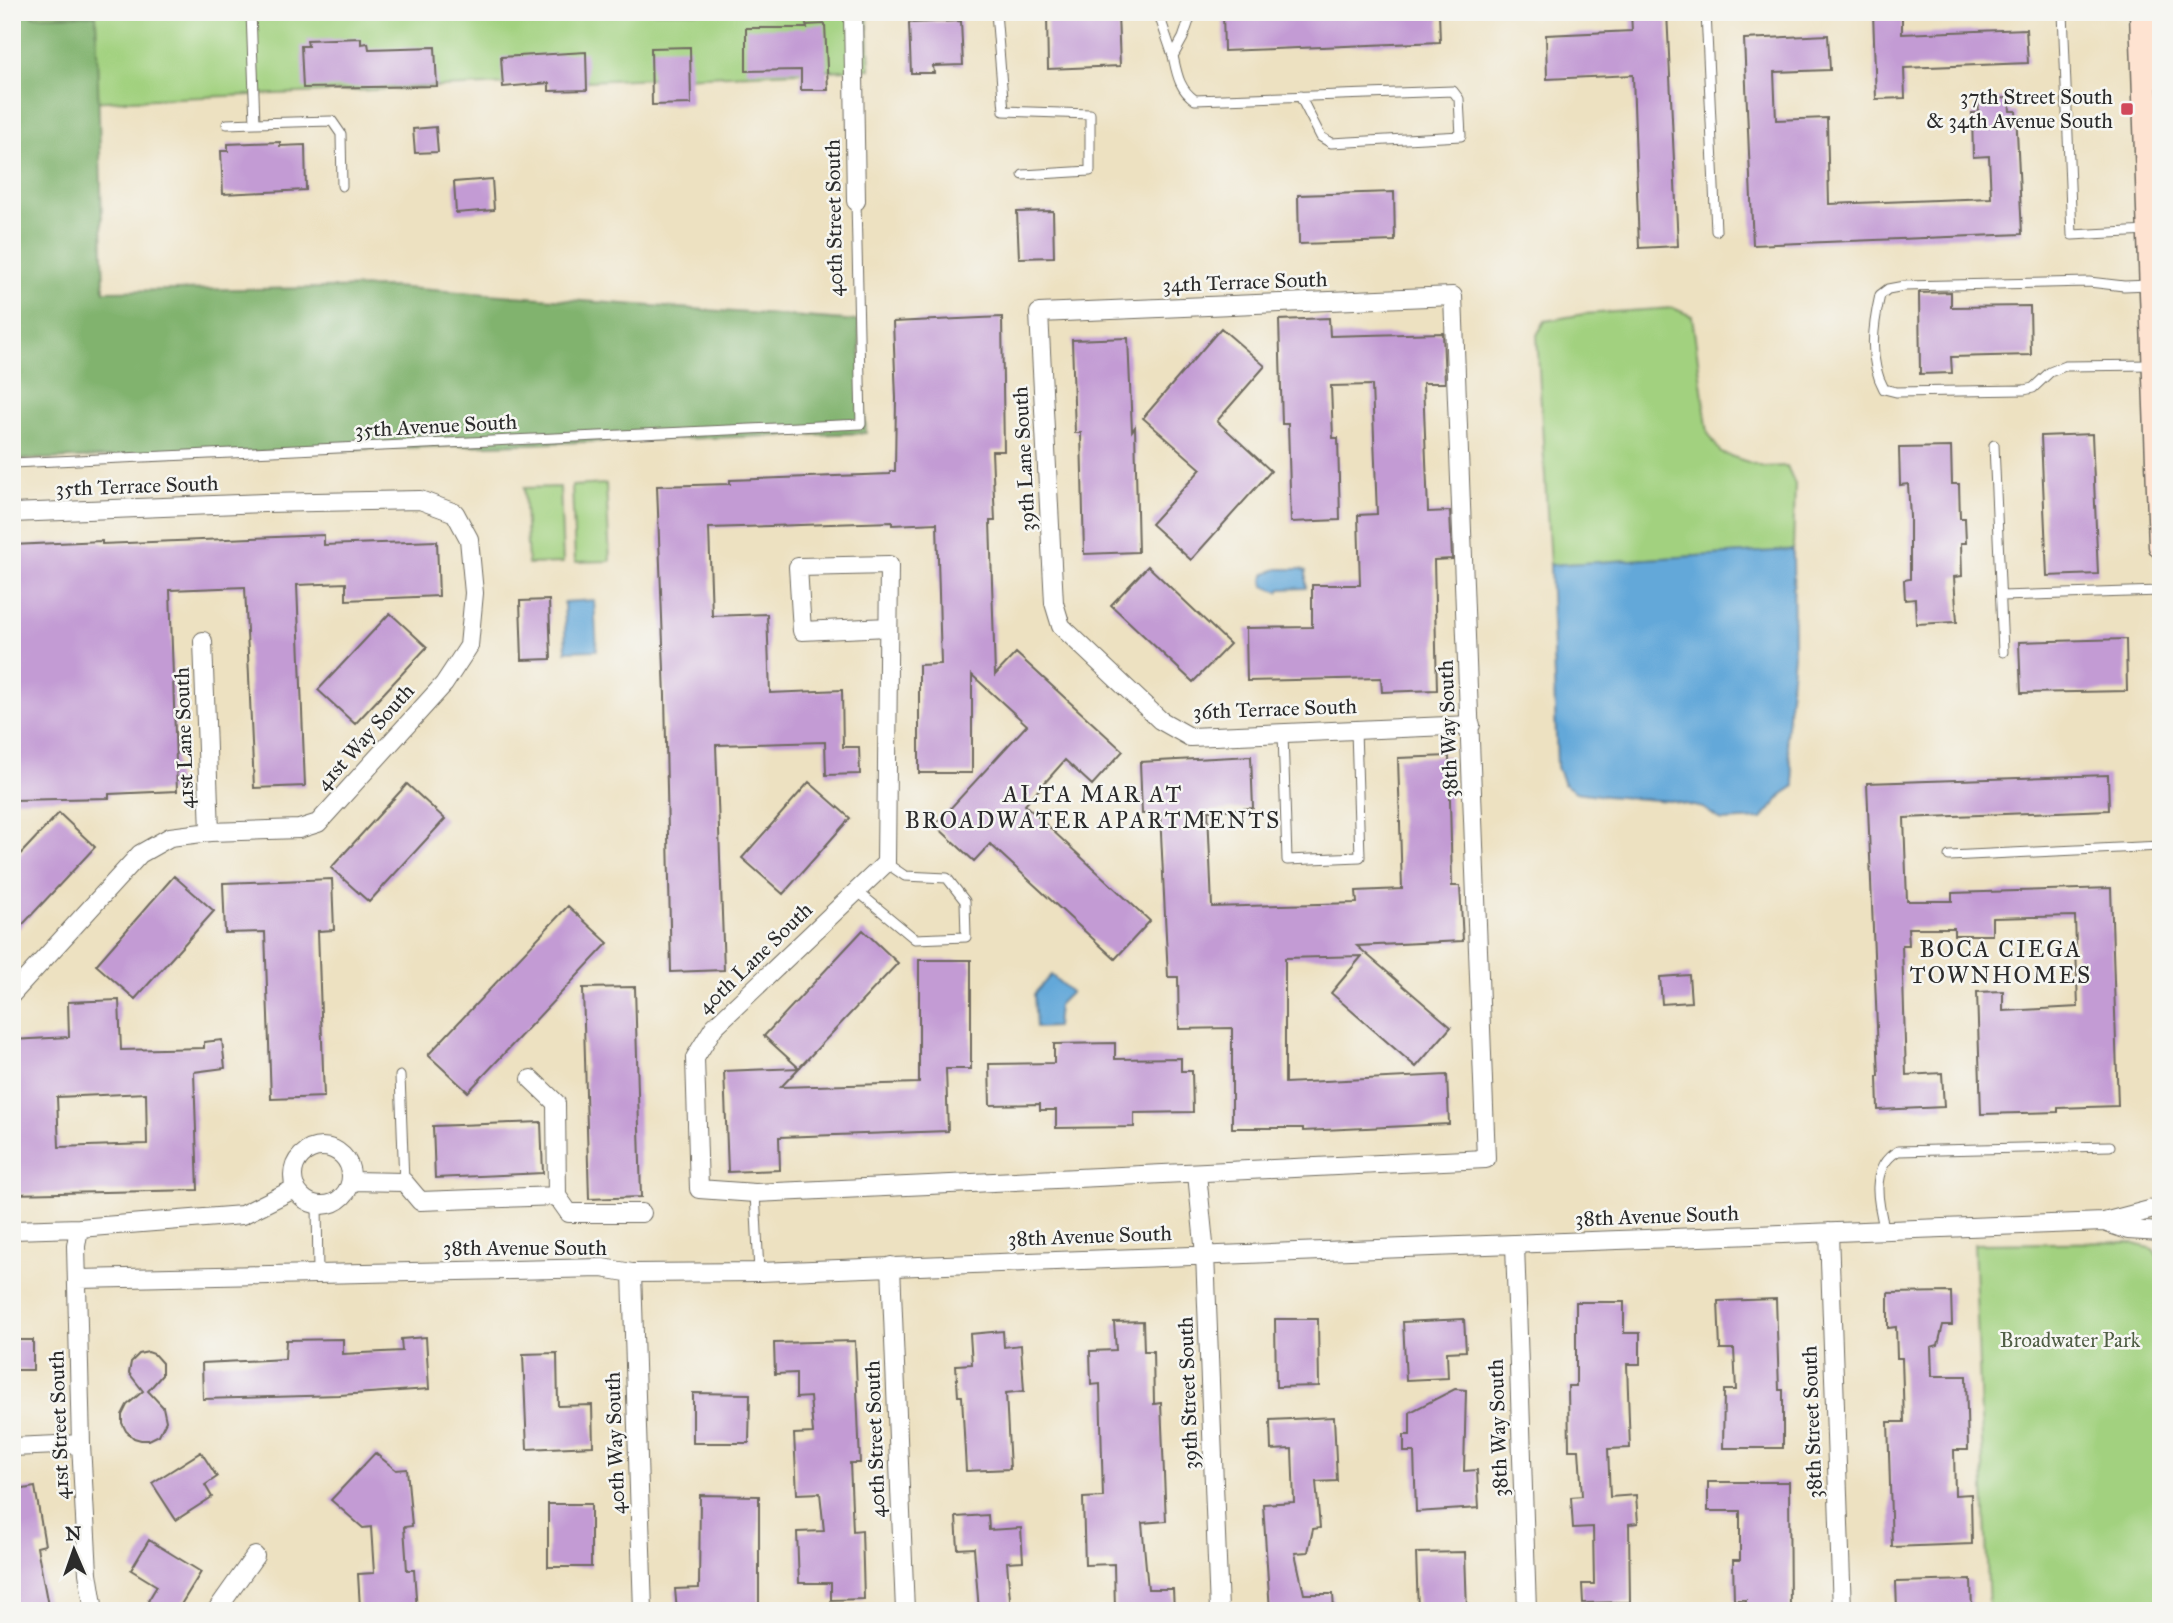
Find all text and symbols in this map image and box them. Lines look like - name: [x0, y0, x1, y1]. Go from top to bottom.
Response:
- place label: 37th Street South & 34th Avenue South: [1926, 84, 2113, 134]
- marker: 37th Street South & 34th Avenue South: [2119, 101, 2135, 117]
- street label: 40th Street South: [820, 139, 848, 297]
- street label: 34th Terrace South: [1162, 266, 1328, 298]
- street label: 39th Lane South: [1007, 385, 1041, 532]
- street label: 35th Avenue South: [354, 409, 518, 443]
- street label: 35th Terrace South: [55, 470, 219, 502]
- street label: 38th Way South: [1433, 659, 1463, 799]
- street label: 41st Lane South: [169, 666, 199, 809]
- street label: 41st Way South: [310, 678, 420, 796]
- street label: 36th Terrace South: [1193, 693, 1358, 725]
- district label: ALTA MAR AT BROADWATER APARTMENTS: [905, 780, 1281, 834]
- street label: 40th Lane South: [692, 896, 818, 1019]
- district label: BOCA CIEGA TOWNHOMES: [1910, 935, 2092, 989]
- street label: 38th Avenue South: [1575, 1200, 1740, 1232]
- street label: 38th Avenue South: [1008, 1220, 1173, 1252]
- street label: 38th Avenue South: [443, 1235, 607, 1261]
- street label: 39th Street South: [1172, 1316, 1204, 1470]
- park label: Broadwater Park: [2000, 1327, 2141, 1353]
- street label: 38th Street South: [1796, 1345, 1828, 1499]
- street label: 41st Street South: [43, 1350, 75, 1500]
- street label: 38th Way South: [1483, 1358, 1513, 1498]
- street label: 40th Street South: [859, 1360, 891, 1518]
- street label: 40th Way South: [600, 1371, 630, 1515]
- north arrow: [38, 1514, 108, 1584]
- text: N: [65, 1522, 82, 1545]

